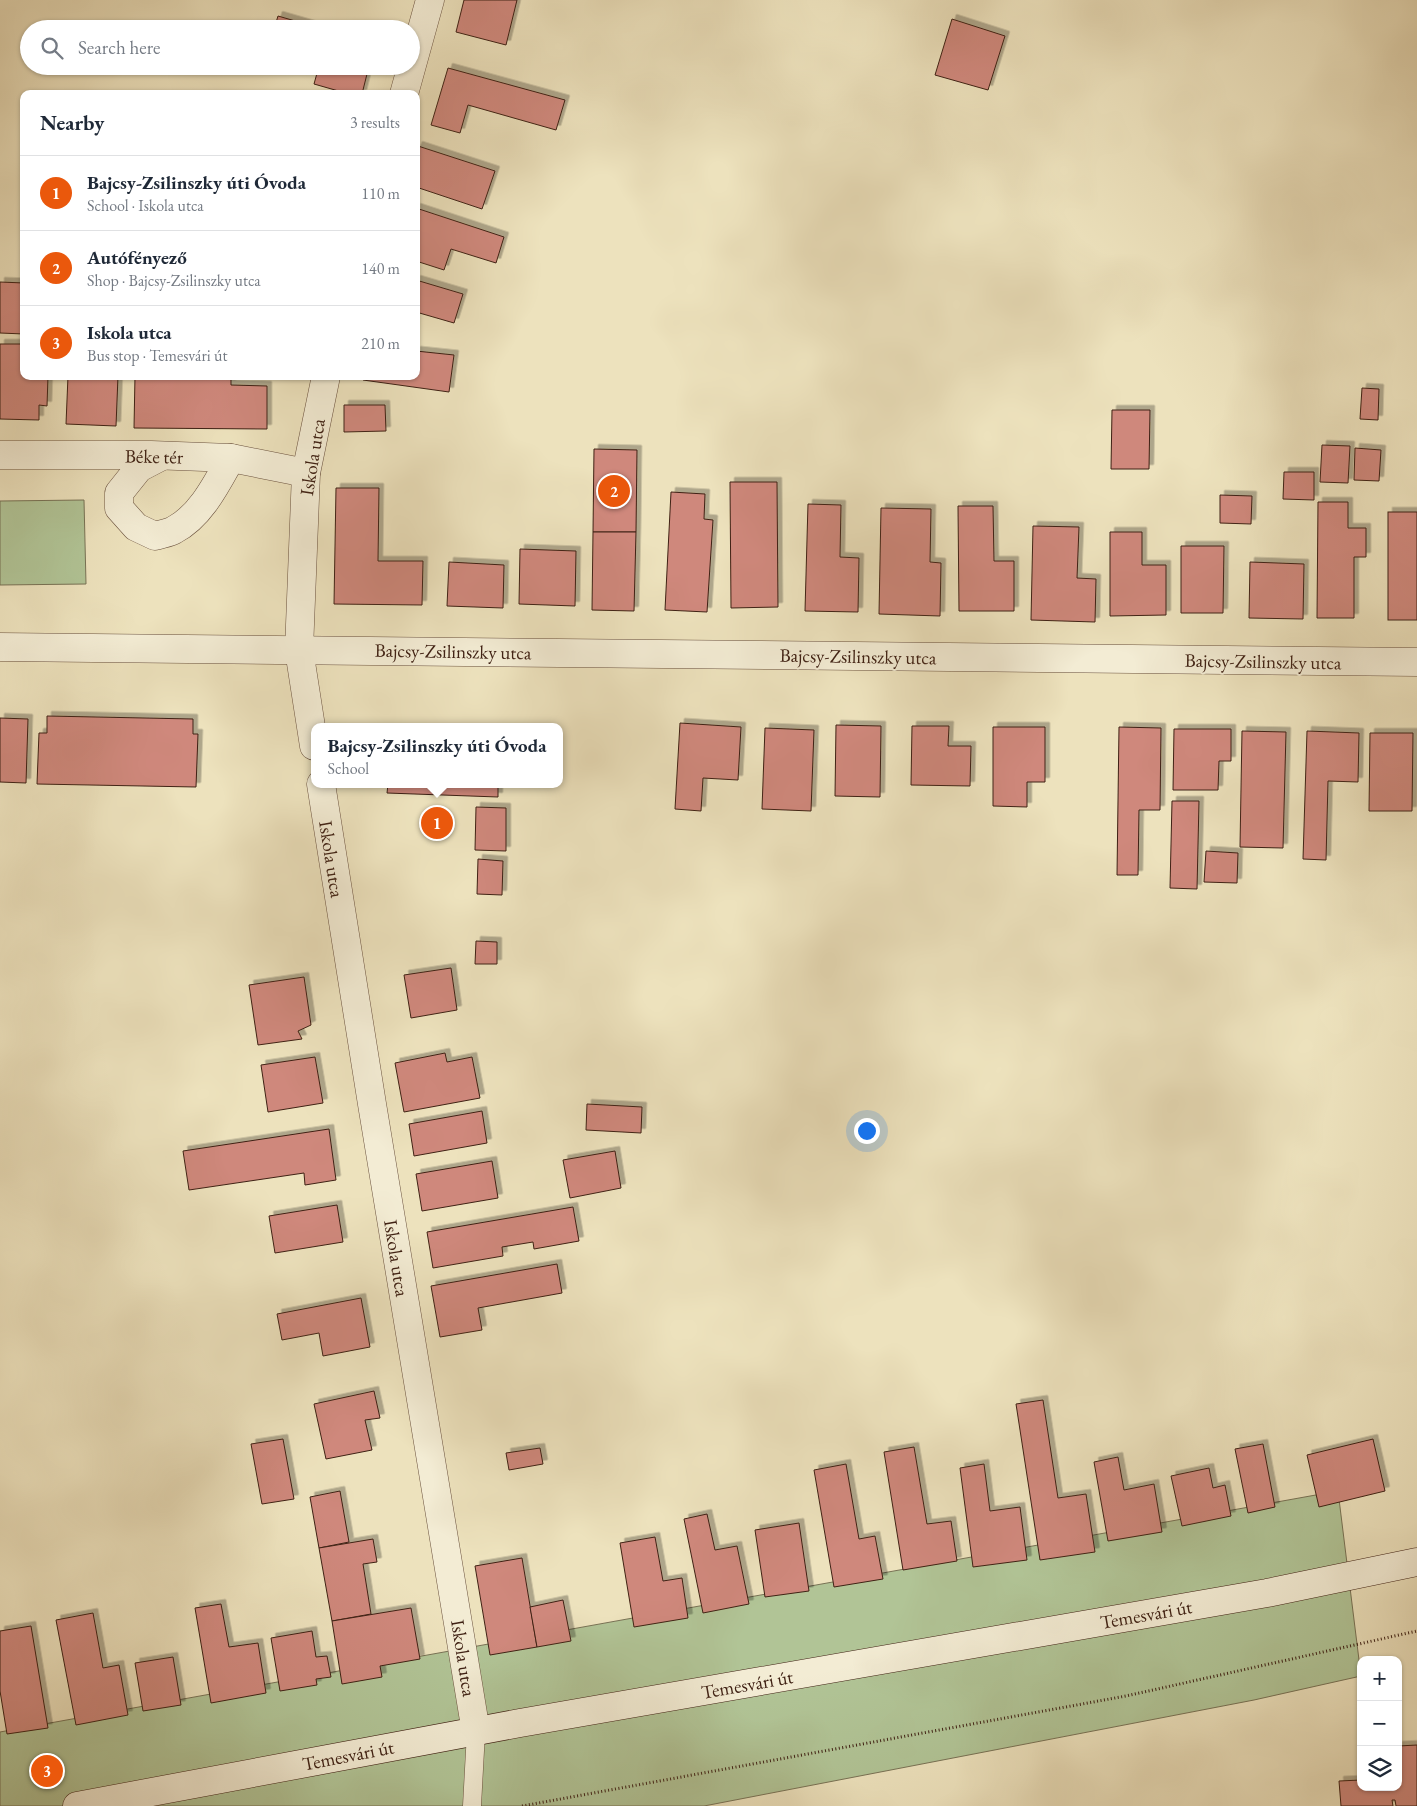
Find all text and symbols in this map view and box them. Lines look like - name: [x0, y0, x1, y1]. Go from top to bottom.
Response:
- search box: [20, 20, 420, 75]
- icon: search: [38, 34, 66, 62]
- text: Search here: [78, 35, 160, 60]
- text: Nearby: [40, 109, 104, 136]
- text: 3 results: [350, 112, 400, 133]
- text: Bajcsy-Zsilinszky úti Óvoda: [87, 170, 306, 195]
- text: 1: [52, 183, 60, 204]
- text: 110 m: [361, 183, 400, 204]
- text: School · Iskola utca: [87, 195, 204, 216]
- text: Autófényező: [87, 245, 187, 270]
- text: 2: [52, 258, 60, 279]
- text: 140 m: [361, 258, 400, 279]
- text: Shop · Bajcsy-Zsilinszky utca: [87, 270, 261, 291]
- text: Iskola utca: [87, 320, 172, 345]
- text: 3: [52, 333, 60, 354]
- text: 210 m: [361, 333, 400, 354]
- text: Bus stop · Temesvári út: [87, 345, 227, 366]
- street label: Iskola utca: [294, 416, 331, 497]
- street label: Béke tér: [125, 443, 184, 470]
- pin: 2: [598, 472, 630, 510]
- street label: Bajcsy-Zsilinszky utca: [374, 638, 532, 665]
- street label: Bajcsy-Zsilinszky utca: [779, 643, 937, 670]
- street label: Bajcsy-Zsilinszky utca: [1184, 648, 1342, 675]
- popup: [311, 723, 563, 788]
- text: Bajcsy-Zsilinszky úti Óvoda: [327, 733, 547, 758]
- text: School: [327, 758, 369, 779]
- pin: 1: [421, 804, 453, 842]
- street label: Iskola utca: [313, 819, 350, 900]
- your location: [854, 1118, 880, 1144]
- street label: Iskola utca: [378, 1218, 415, 1299]
- street label: Temesvári út: [1098, 1594, 1194, 1635]
- street label: Iskola utca: [445, 1618, 482, 1699]
- map controls: [1357, 1656, 1402, 1791]
- button: +: [1357, 1656, 1402, 1701]
- street label: Temesvári út: [699, 1664, 795, 1705]
- button: −: [1357, 1701, 1402, 1746]
- street label: Temesvári út: [300, 1734, 396, 1777]
- button: layers: [1357, 1746, 1402, 1791]
- pin: 3: [31, 1752, 63, 1790]

